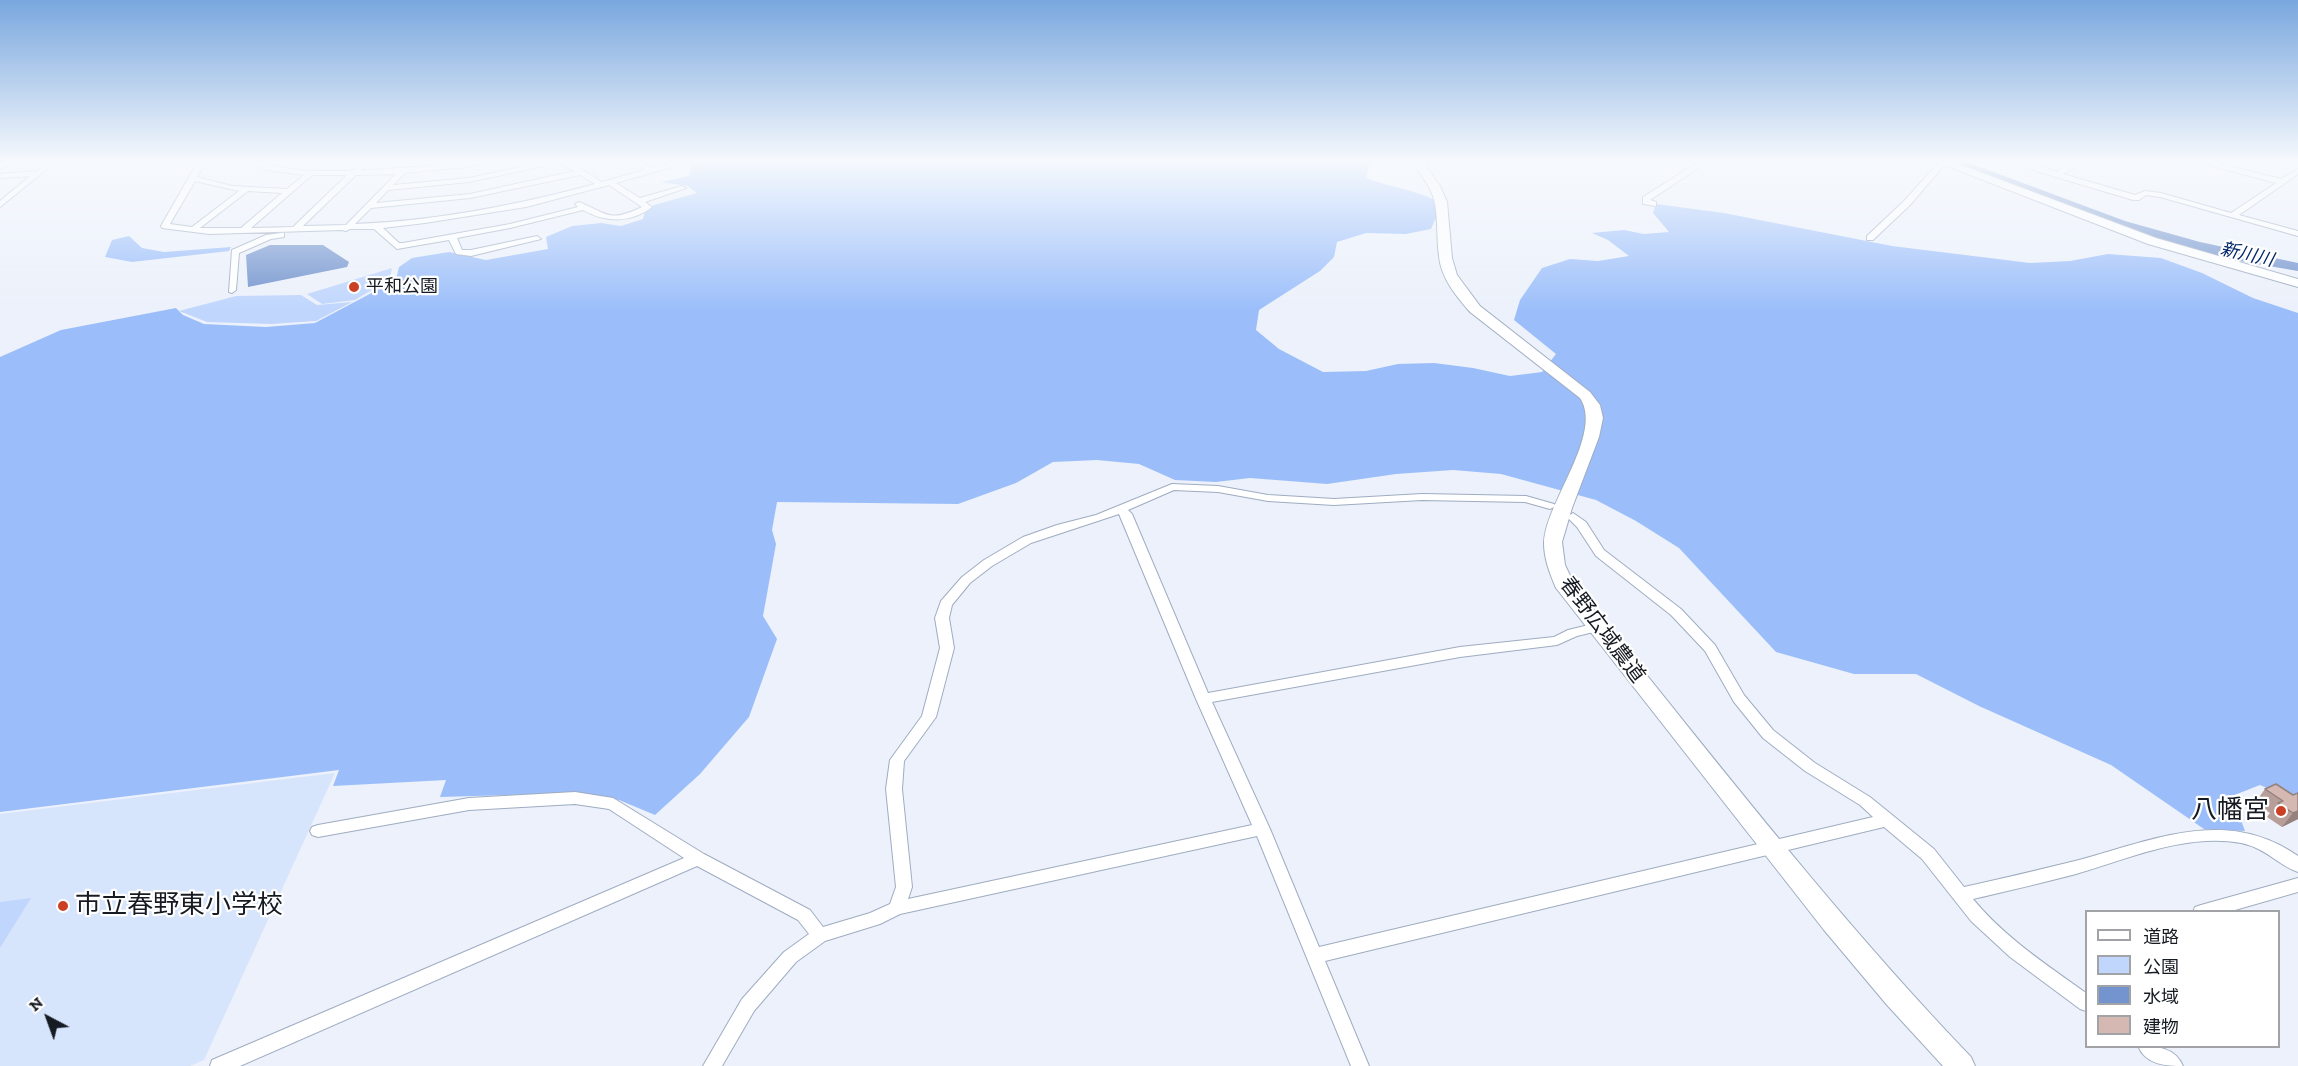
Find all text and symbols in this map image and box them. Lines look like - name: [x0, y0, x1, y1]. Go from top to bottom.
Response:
- water label: 新川川: [2218, 238, 2276, 272]
- place label: 平和公園: [366, 276, 438, 298]
- marker: 平和公園: [347, 280, 361, 294]
- street label: 春野広域農道: [1554, 572, 1650, 688]
- place label: 八幡宮: [2191, 795, 2269, 827]
- marker: 八幡宮: [2274, 804, 2288, 818]
- place label: 市立春野東小学校: [75, 890, 283, 922]
- marker: 市立春野東小学校: [56, 899, 70, 913]
- legend: [2085, 910, 2280, 1048]
- text: 道路: [2143, 926, 2179, 948]
- text: 公園: [2143, 956, 2179, 978]
- text: 水域: [2143, 986, 2179, 1008]
- north arrow: [18, 988, 78, 1048]
- text: N: [25, 993, 47, 1015]
- text: 建物: [2143, 1016, 2179, 1038]

